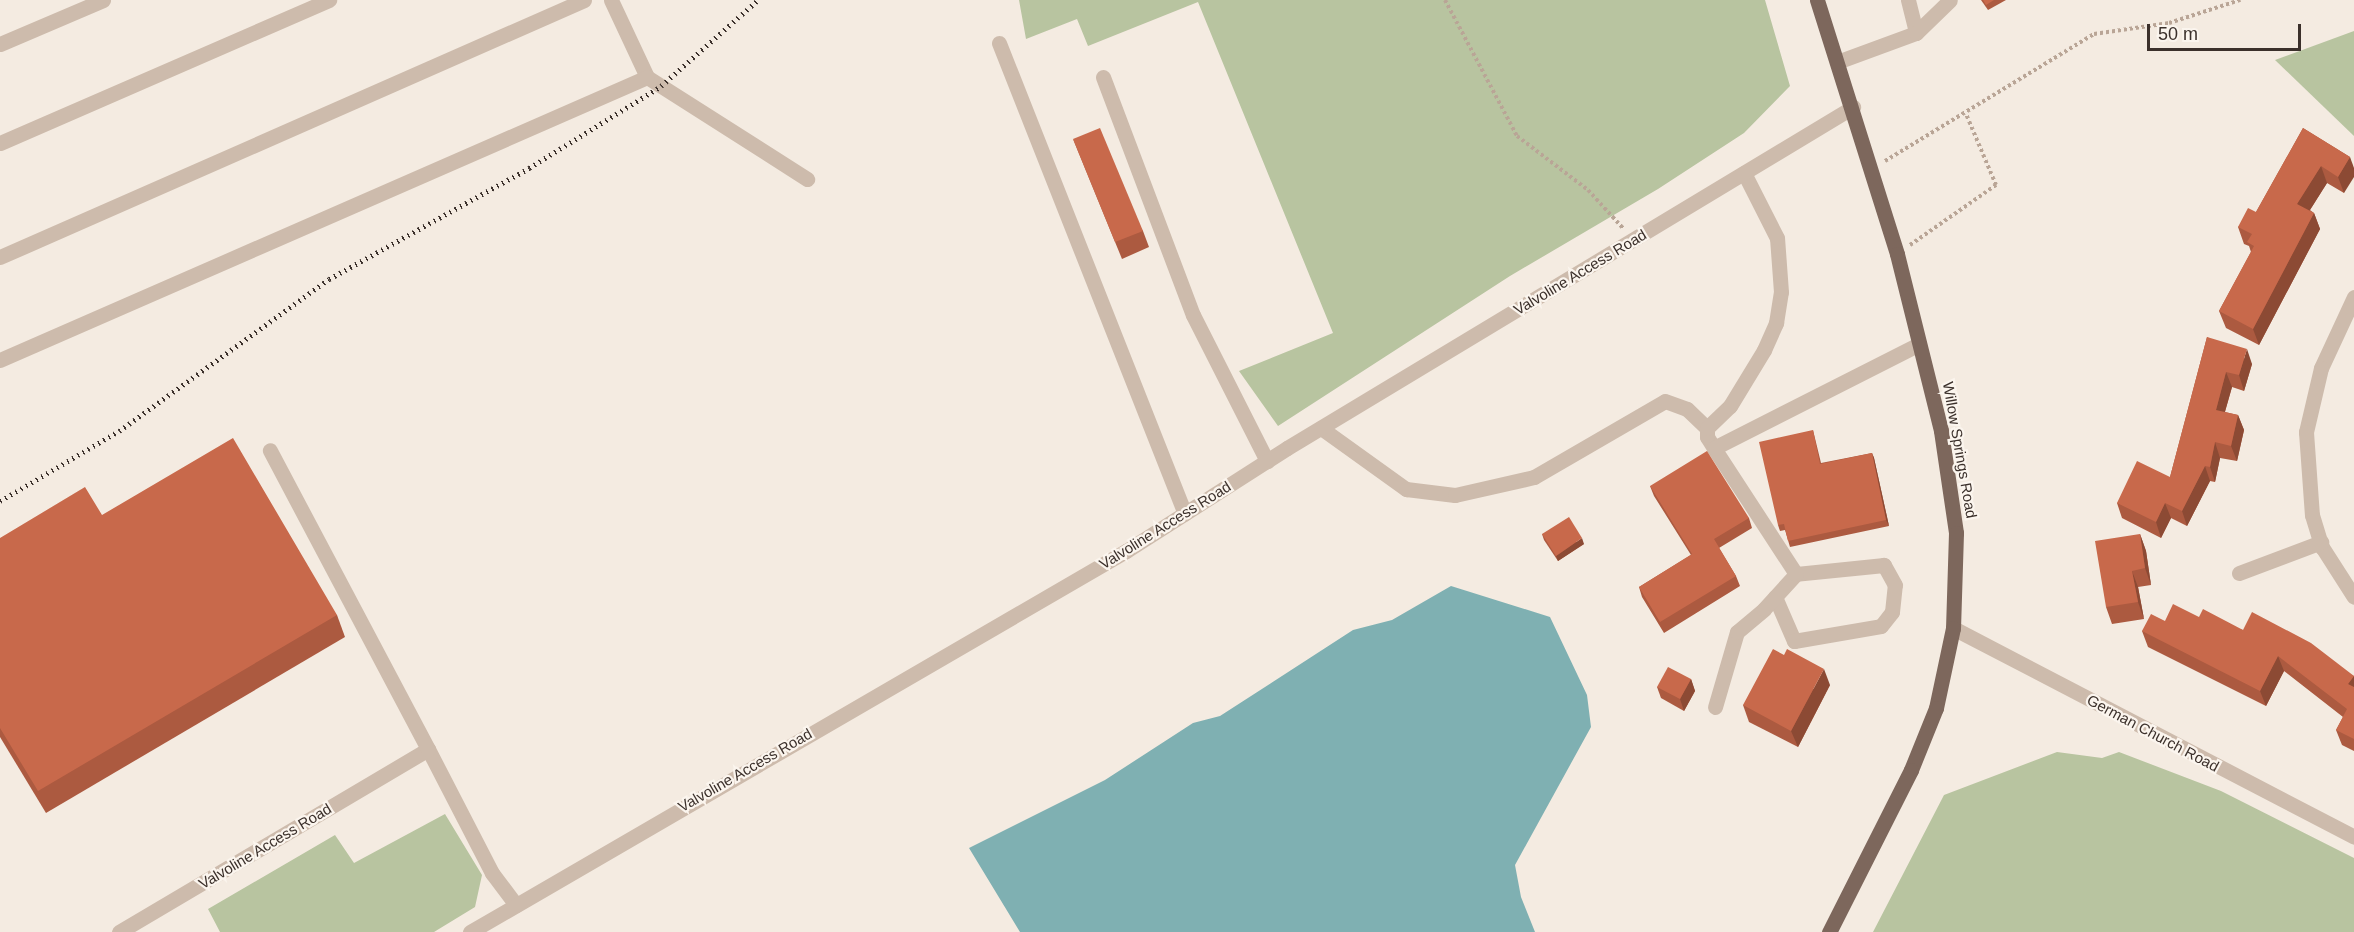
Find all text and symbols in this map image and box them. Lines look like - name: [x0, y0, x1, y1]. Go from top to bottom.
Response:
- scale bar: [2150, 12, 2304, 50]
- text: 50 m: [2158, 24, 2198, 44]
- street label: Valvoline Access Road: [1510, 225, 1650, 319]
- street label: Willow Springs Road: [1939, 380, 1981, 520]
- street label: Valvoline Access Road: [1096, 477, 1234, 573]
- street label: German Church Road: [2084, 691, 2222, 775]
- street label: Valvoline Access Road: [675, 724, 815, 816]
- street label: Valvoline Access Road: [195, 799, 335, 893]

